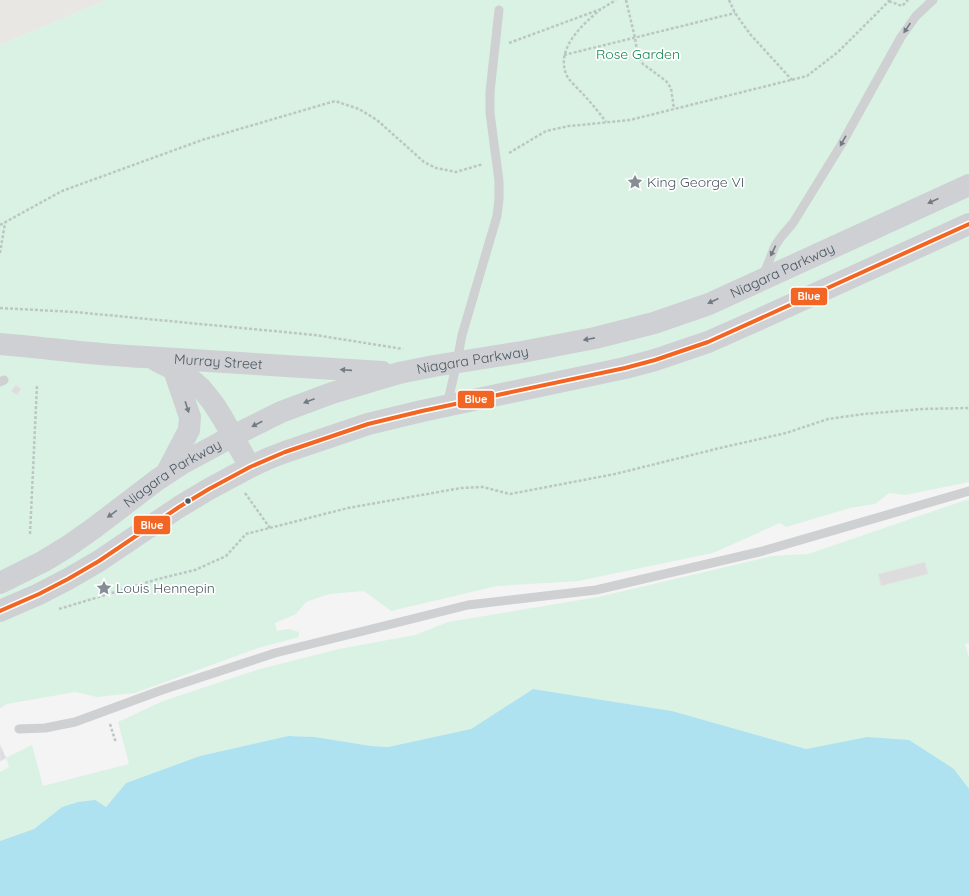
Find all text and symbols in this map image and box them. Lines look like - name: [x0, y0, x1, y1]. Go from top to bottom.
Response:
- one-way arrow: [903, 23, 911, 34]
- park label: Rose Garden: [596, 45, 680, 63]
- one-way arrow: [840, 136, 846, 147]
- place icon: King George VI: [626, 173, 644, 191]
- place label: King George VI: [647, 173, 744, 191]
- one-way arrow: [928, 198, 939, 204]
- street label: Niagara Parkway: [727, 239, 837, 302]
- one-way arrow: [770, 245, 776, 256]
- line badge: Blue: [790, 287, 828, 306]
- text: Blue: [797, 289, 821, 303]
- one-way arrow: [708, 298, 719, 304]
- one-way arrow: [583, 336, 595, 342]
- street label: Niagara Parkway: [415, 342, 530, 378]
- street label: Murray Street: [173, 350, 263, 373]
- one-way arrow: [340, 367, 353, 374]
- line badge: Blue: [457, 390, 495, 409]
- text: Blue: [464, 392, 488, 406]
- one-way arrow: [302, 399, 314, 405]
- one-way arrow: [184, 401, 190, 413]
- one-way arrow: [251, 421, 263, 427]
- street label: Niagara Parkway: [120, 435, 224, 511]
- unlabelled marker: [183, 496, 193, 506]
- one-way arrow: [107, 510, 117, 518]
- line badge: Blue: [133, 515, 171, 535]
- text: Blue: [140, 518, 164, 532]
- place icon: Louis Hennepin: [95, 579, 113, 597]
- place label: Louis Hennepin: [116, 579, 215, 597]

